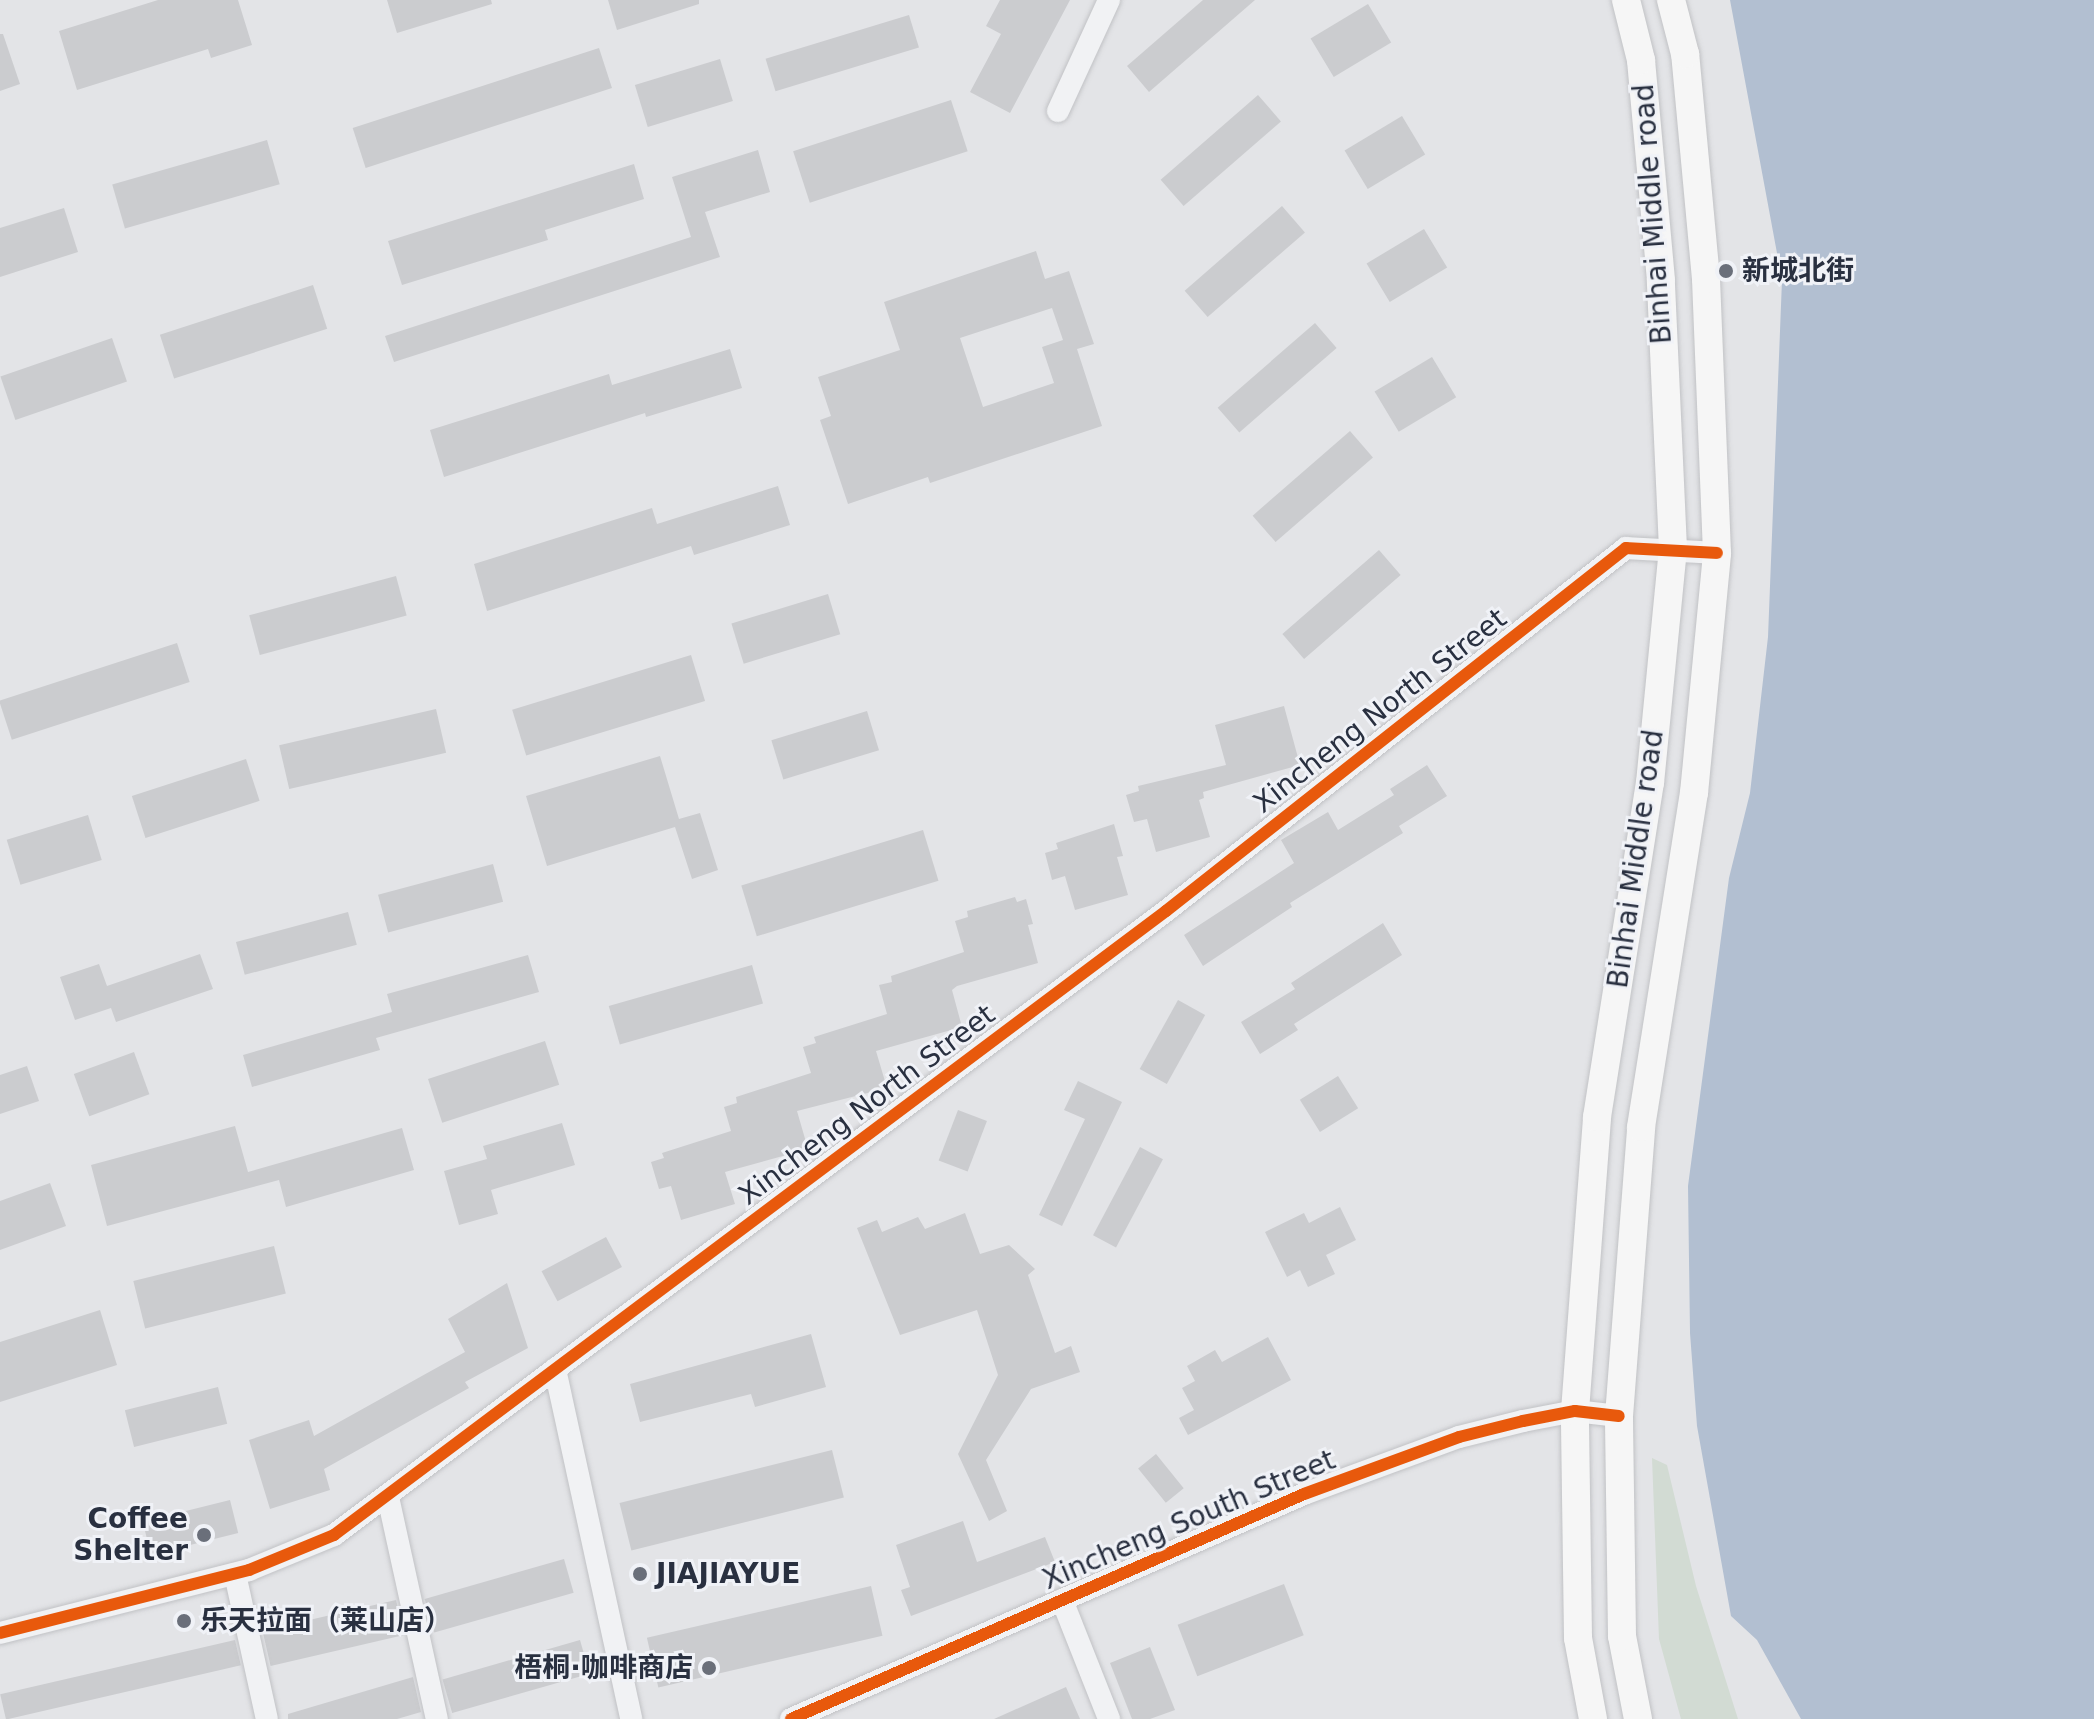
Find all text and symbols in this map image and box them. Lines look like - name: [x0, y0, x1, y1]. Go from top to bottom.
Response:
- street label: Binhai Middle road: [1627, 83, 1679, 345]
- place label: 新城北街: [1742, 254, 1854, 288]
- marker: 新城北街: [1717, 262, 1735, 280]
- street label: Xincheng North Street: [1247, 602, 1513, 820]
- street label: Binhai Middle road: [1601, 728, 1671, 990]
- street label: Xincheng North Street: [732, 998, 1002, 1212]
- street label: Xincheng South Street: [1038, 1443, 1340, 1597]
- place label: Coffee Shelter: [73, 1502, 188, 1568]
- marker: Coffee Shelter: [195, 1526, 213, 1544]
- place label: JIAJIAYUE: [656, 1557, 800, 1591]
- marker: JIAJIAYUE: [631, 1565, 649, 1583]
- place label: 乐天拉面（莱山店）: [200, 1604, 452, 1638]
- marker: 乐天拉面（莱山店）: [175, 1612, 193, 1630]
- place label: 梧桐·咖啡商店: [514, 1651, 693, 1685]
- marker: 梧桐·咖啡商店: [700, 1659, 718, 1677]

